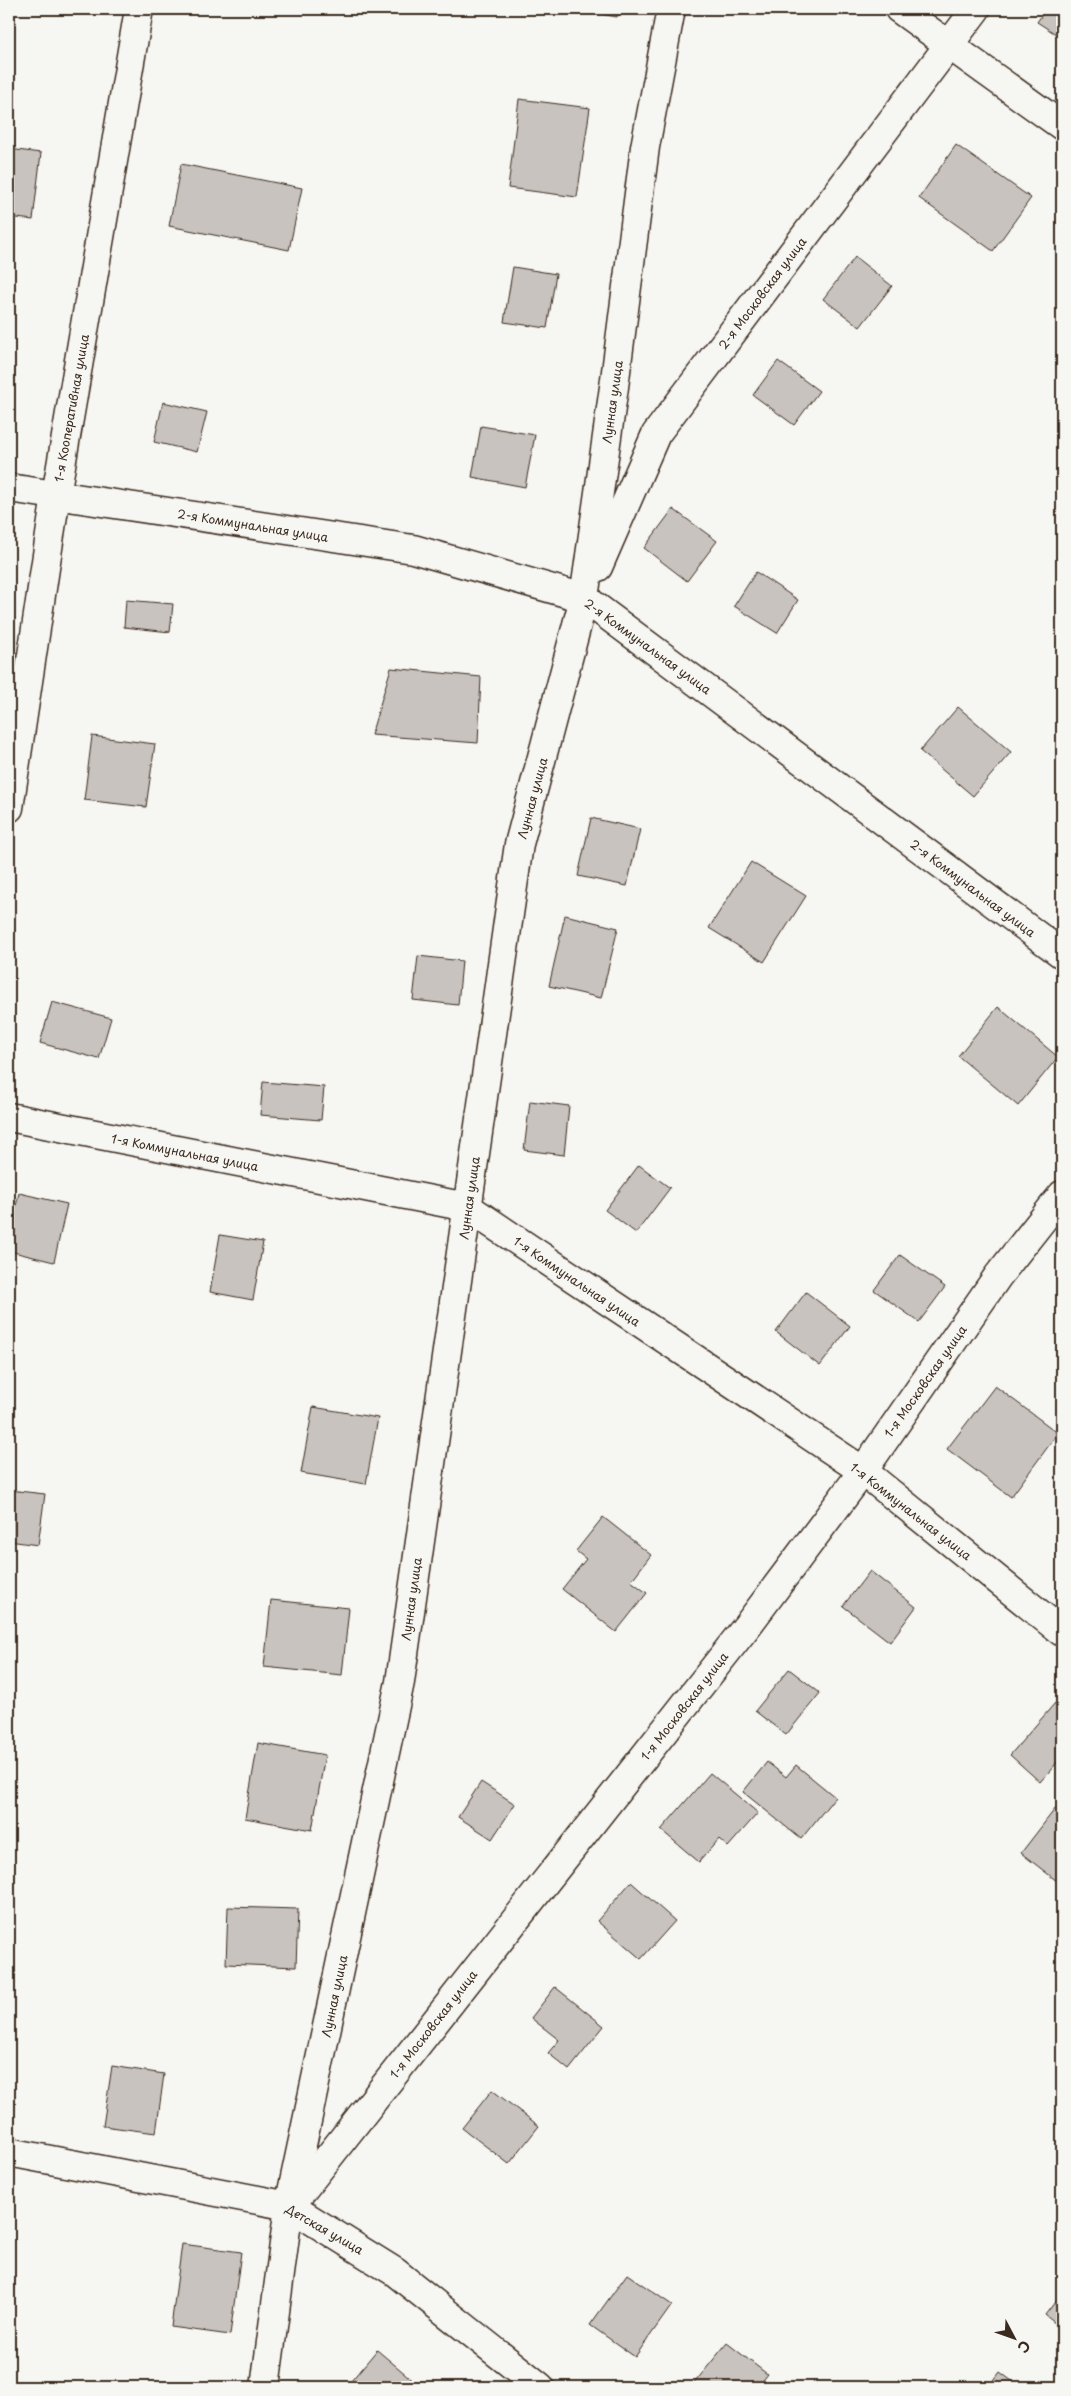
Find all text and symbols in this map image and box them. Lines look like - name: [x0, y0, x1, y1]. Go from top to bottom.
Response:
- street label: 2-я Московская улица: [714, 233, 810, 353]
- street label: 1-я Кооперативная улица: [49, 332, 93, 483]
- street label: Лунная улица: [597, 359, 627, 445]
- street label: 2-я Коммунальная улица: [176, 504, 330, 546]
- street label: 2-я Коммунальная улица: [581, 594, 715, 698]
- street label: Лунная улица: [512, 755, 552, 841]
- street label: 2-я Коммунальная улица: [907, 835, 1040, 941]
- street label: 1-я Коммунальная улица: [110, 1129, 261, 1175]
- street label: Лунная улица: [454, 1155, 484, 1241]
- street label: 1-я Коммунальная улица: [510, 1232, 644, 1331]
- street label: 1-я Московская улица: [879, 1321, 971, 1441]
- street label: 1-я Коммунальная улица: [847, 1458, 976, 1564]
- street label: Лунная улица: [396, 1556, 426, 1642]
- street label: 1-я Московская улица: [636, 1648, 732, 1764]
- street label: Лунная улица: [317, 1953, 352, 2039]
- street label: 1-я Московская улица: [385, 1966, 481, 2082]
- street label: Детская улица: [282, 2199, 368, 2259]
- north arrow: [988, 2314, 1038, 2364]
- text: С: [1013, 2336, 1036, 2358]

